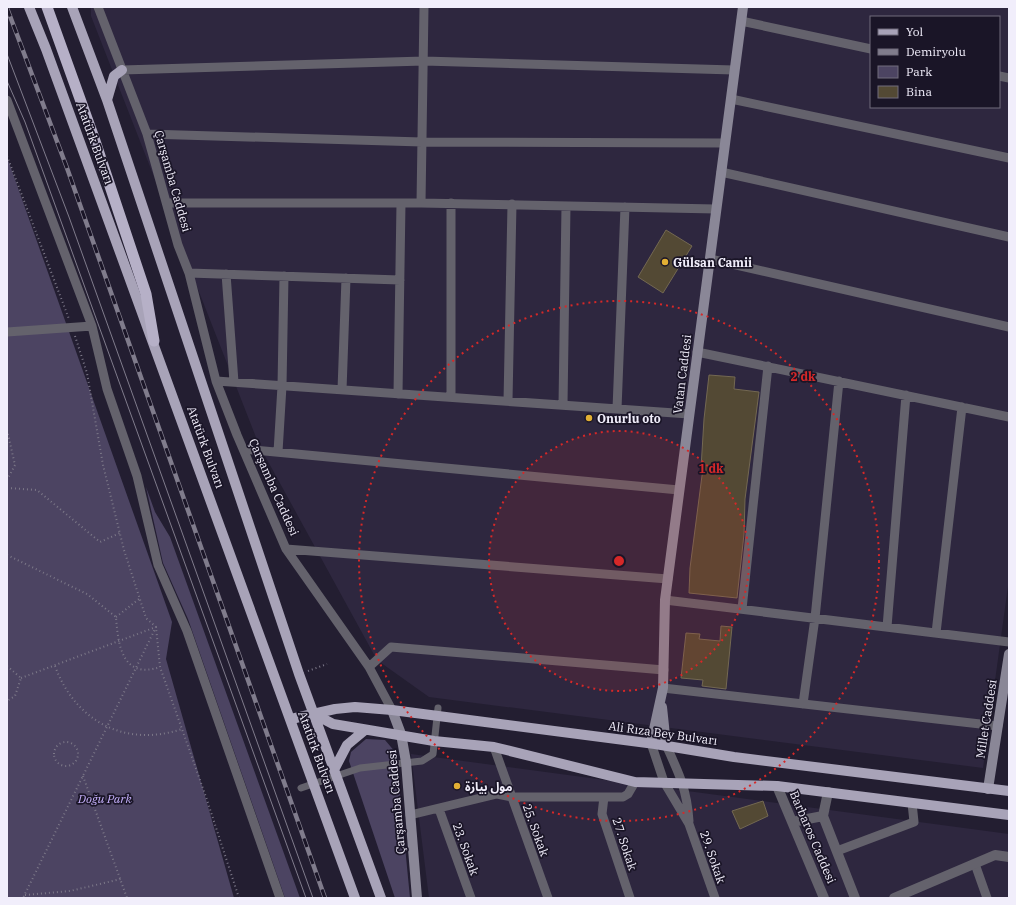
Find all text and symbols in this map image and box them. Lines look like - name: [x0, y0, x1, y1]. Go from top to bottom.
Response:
- legend: [870, 16, 1000, 108]
- text: Yol: [906, 24, 924, 39]
- text: Demiryolu: [906, 44, 966, 59]
- text: Park: [906, 64, 932, 79]
- text: Bina: [906, 84, 932, 99]
- street label: Atatürk Bulvarı: [73, 100, 117, 186]
- street label: Çarşamba Caddesi: [151, 129, 195, 234]
- place label: Gülsan Camii: [673, 255, 752, 270]
- marker: Gülsan Camii: [660, 257, 670, 267]
- street label: Vatan Caddesi: [670, 333, 694, 414]
- text: 2 dk: [790, 369, 816, 384]
- street label: Atatürk Bulvarı: [184, 404, 228, 490]
- place label: Onurlu oto: [597, 411, 661, 426]
- marker: Onurlu oto: [584, 413, 594, 423]
- street label: Çarşamba Caddesi: [246, 436, 302, 538]
- text: 1 dk: [698, 461, 724, 476]
- centre of rings: [612, 554, 626, 568]
- street label: Millet Caddesi: [972, 678, 1000, 760]
- street label: Atatürk Bulvarı: [295, 709, 339, 795]
- street label: Ali Rıza Bey Bulvarı: [607, 718, 719, 748]
- street label: Çarşamba Caddesi: [384, 749, 408, 855]
- place label: مول بيازة: [465, 779, 513, 794]
- marker: مول بيازة: [452, 781, 462, 791]
- street label: Barbaros Caddesi: [787, 788, 839, 886]
- park label: Doğu Park: [77, 791, 133, 806]
- street label: 25. Sokak: [520, 802, 552, 858]
- street label: 27. Sokak: [609, 816, 641, 872]
- street label: 23. Sokak: [450, 821, 482, 877]
- street label: 29. Sokak: [697, 829, 729, 885]

